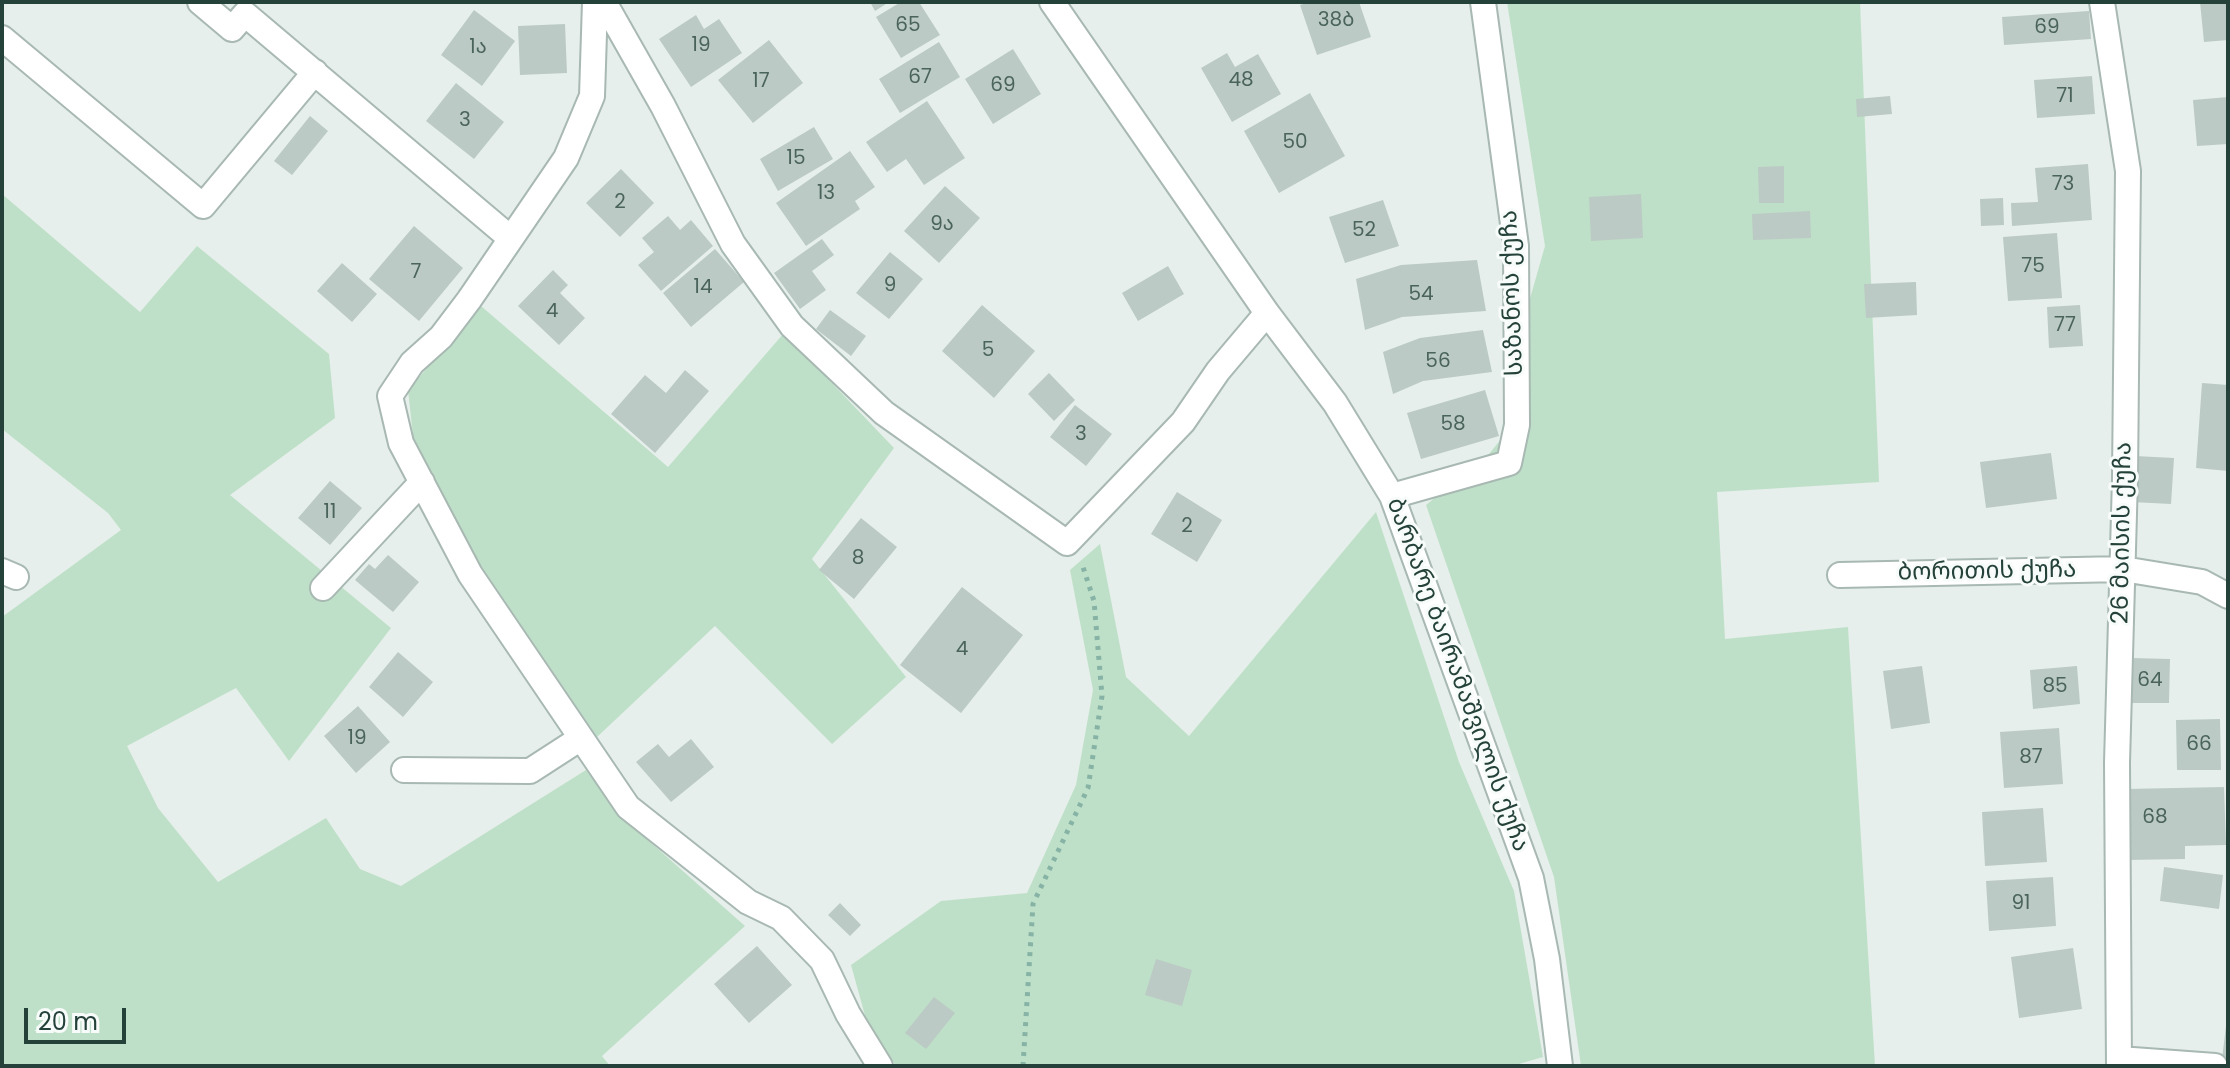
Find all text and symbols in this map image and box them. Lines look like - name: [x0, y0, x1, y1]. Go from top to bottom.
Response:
- house number: 38ბ: [1318, 9, 1354, 33]
- house number: 65: [895, 14, 921, 38]
- house number: 69: [2034, 16, 2060, 40]
- house number: 19: [692, 34, 710, 58]
- house number: 1ა: [469, 36, 487, 60]
- house number: 67: [908, 66, 932, 90]
- house number: 48: [1228, 69, 1254, 93]
- house number: 17: [752, 70, 770, 94]
- house number: 69: [990, 74, 1016, 98]
- house number: 71: [2056, 85, 2074, 109]
- house number: 3: [459, 109, 471, 133]
- house number: 50: [1282, 131, 1308, 155]
- house number: 15: [787, 147, 805, 171]
- house number: 73: [2052, 173, 2074, 197]
- house number: 13: [817, 182, 835, 206]
- house number: 2: [614, 191, 626, 215]
- street label: საზანოს ქუჩა: [1496, 210, 1530, 376]
- house number: 9ა: [930, 213, 954, 237]
- house number: 52: [1352, 219, 1376, 243]
- house number: 75: [2021, 255, 2045, 279]
- house number: 7: [411, 261, 421, 285]
- house number: 9: [884, 274, 896, 298]
- house number: 14: [694, 276, 712, 300]
- house number: 54: [1408, 283, 1434, 307]
- house number: 4: [546, 300, 558, 324]
- house number: 77: [2054, 314, 2076, 338]
- house number: 5: [982, 339, 994, 363]
- house number: 56: [1425, 350, 1451, 374]
- house number: 58: [1440, 413, 1466, 437]
- house number: 3: [1075, 423, 1087, 447]
- street label: 26 მაისის ქუჩა: [2107, 442, 2139, 624]
- street label: ბარბარე ბაირამაშვილის ქუჩა: [1379, 494, 1535, 856]
- house number: 11: [324, 501, 336, 525]
- house number: 2: [1181, 515, 1193, 539]
- house number: 8: [852, 547, 864, 571]
- street label: ბორითის ქუჩა: [1897, 556, 2077, 588]
- house number: 4: [956, 638, 968, 662]
- house number: 64: [2137, 669, 2163, 693]
- house number: 85: [2042, 675, 2068, 699]
- house number: 19: [348, 727, 366, 751]
- house number: 66: [2186, 733, 2212, 757]
- house number: 87: [2019, 746, 2043, 770]
- house number: 68: [2142, 806, 2168, 830]
- house number: 91: [2012, 892, 2030, 916]
- scale bar: [28, 992, 130, 1042]
- text: 20 m: [38, 1005, 98, 1038]

